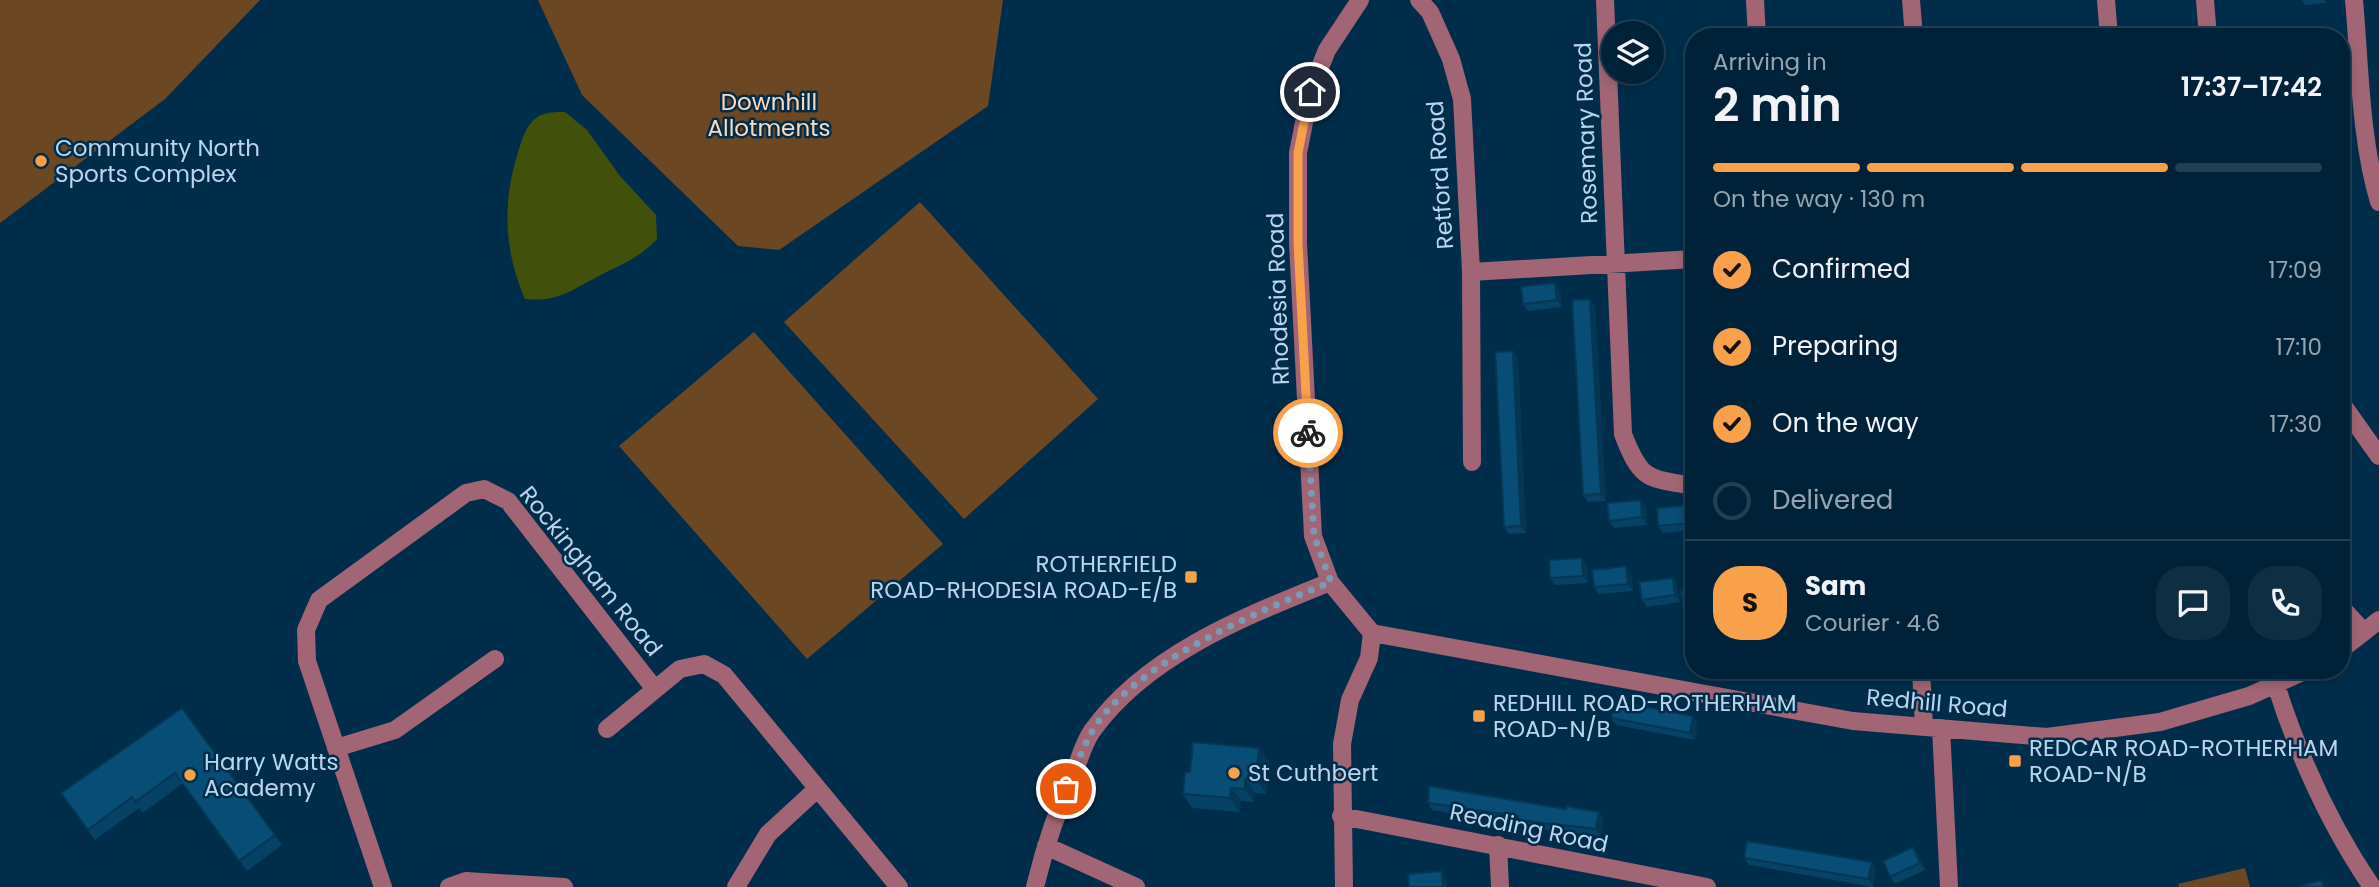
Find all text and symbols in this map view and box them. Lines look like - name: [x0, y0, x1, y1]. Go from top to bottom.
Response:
- map controls: [1601, 21, 1664, 84]
- button: layers: [1601, 21, 1664, 84]
- street label: Rosemary Road: [1567, 42, 1605, 224]
- text: Arriving in: [1713, 46, 1827, 78]
- pin: [1280, 62, 1340, 122]
- text: 17:37–17:42: [2181, 69, 2322, 105]
- icon: home: [1291, 73, 1329, 111]
- text: 2 min: [1713, 73, 1842, 137]
- park label: Downhill Allotments: [708, 86, 830, 144]
- street label: Retford Road: [1419, 100, 1461, 250]
- place label: Community North Sports Complex: [55, 132, 260, 190]
- marker: Community North Sports Complex: [33, 153, 49, 169]
- text: On the way · 130 m: [1713, 183, 1925, 215]
- street label: Rhodesia Road: [1259, 212, 1297, 386]
- icon: check: [1713, 251, 1751, 289]
- text: Confirmed: [1772, 251, 1910, 287]
- text: 17:09: [2268, 254, 2322, 286]
- icon: check: [1713, 328, 1751, 366]
- text: Preparing: [1772, 328, 1898, 364]
- text: 17:10: [2275, 331, 2322, 363]
- courier: [1273, 398, 1343, 468]
- icon: check: [1713, 405, 1751, 443]
- text: On the way: [1772, 405, 1919, 441]
- text: 17:30: [2269, 408, 2322, 440]
- icon: bike: [1289, 414, 1327, 452]
- street label: Rockingham Road: [512, 479, 670, 663]
- text: Delivered: [1772, 482, 1893, 518]
- place label: ROTHERFIELD ROAD-RHODESIA ROAD-E/B: [870, 548, 1177, 606]
- button: chat: [2156, 566, 2230, 640]
- button: phone: [2248, 566, 2322, 640]
- text: Sam: [1805, 568, 1866, 604]
- marker: ROTHERFIELD ROAD-RHODESIA ROAD-E/B: [1183, 569, 1199, 585]
- text: S: [1742, 585, 1758, 621]
- text: Courier · 4.6: [1805, 607, 1940, 639]
- street label: Redhill Road: [1865, 681, 2009, 725]
- place label: REDHILL ROAD-ROTHERHAM ROAD-N/B: [1493, 687, 1797, 745]
- marker: REDHILL ROAD-ROTHERHAM ROAD-N/B: [1471, 708, 1487, 724]
- place label: REDCAR ROAD-ROTHERHAM ROAD-N/B: [2029, 732, 2338, 790]
- place label: Harry Watts Academy: [204, 746, 338, 804]
- marker: REDCAR ROAD-ROTHERHAM ROAD-N/B: [2007, 753, 2023, 769]
- place label: St Cuthbert: [1248, 757, 1378, 789]
- pin: [1036, 759, 1096, 819]
- marker: St Cuthbert: [1226, 765, 1242, 781]
- marker: Harry Watts Academy: [182, 767, 198, 783]
- icon: bag: [1047, 770, 1085, 808]
- street label: Reading Road: [1447, 796, 1611, 860]

